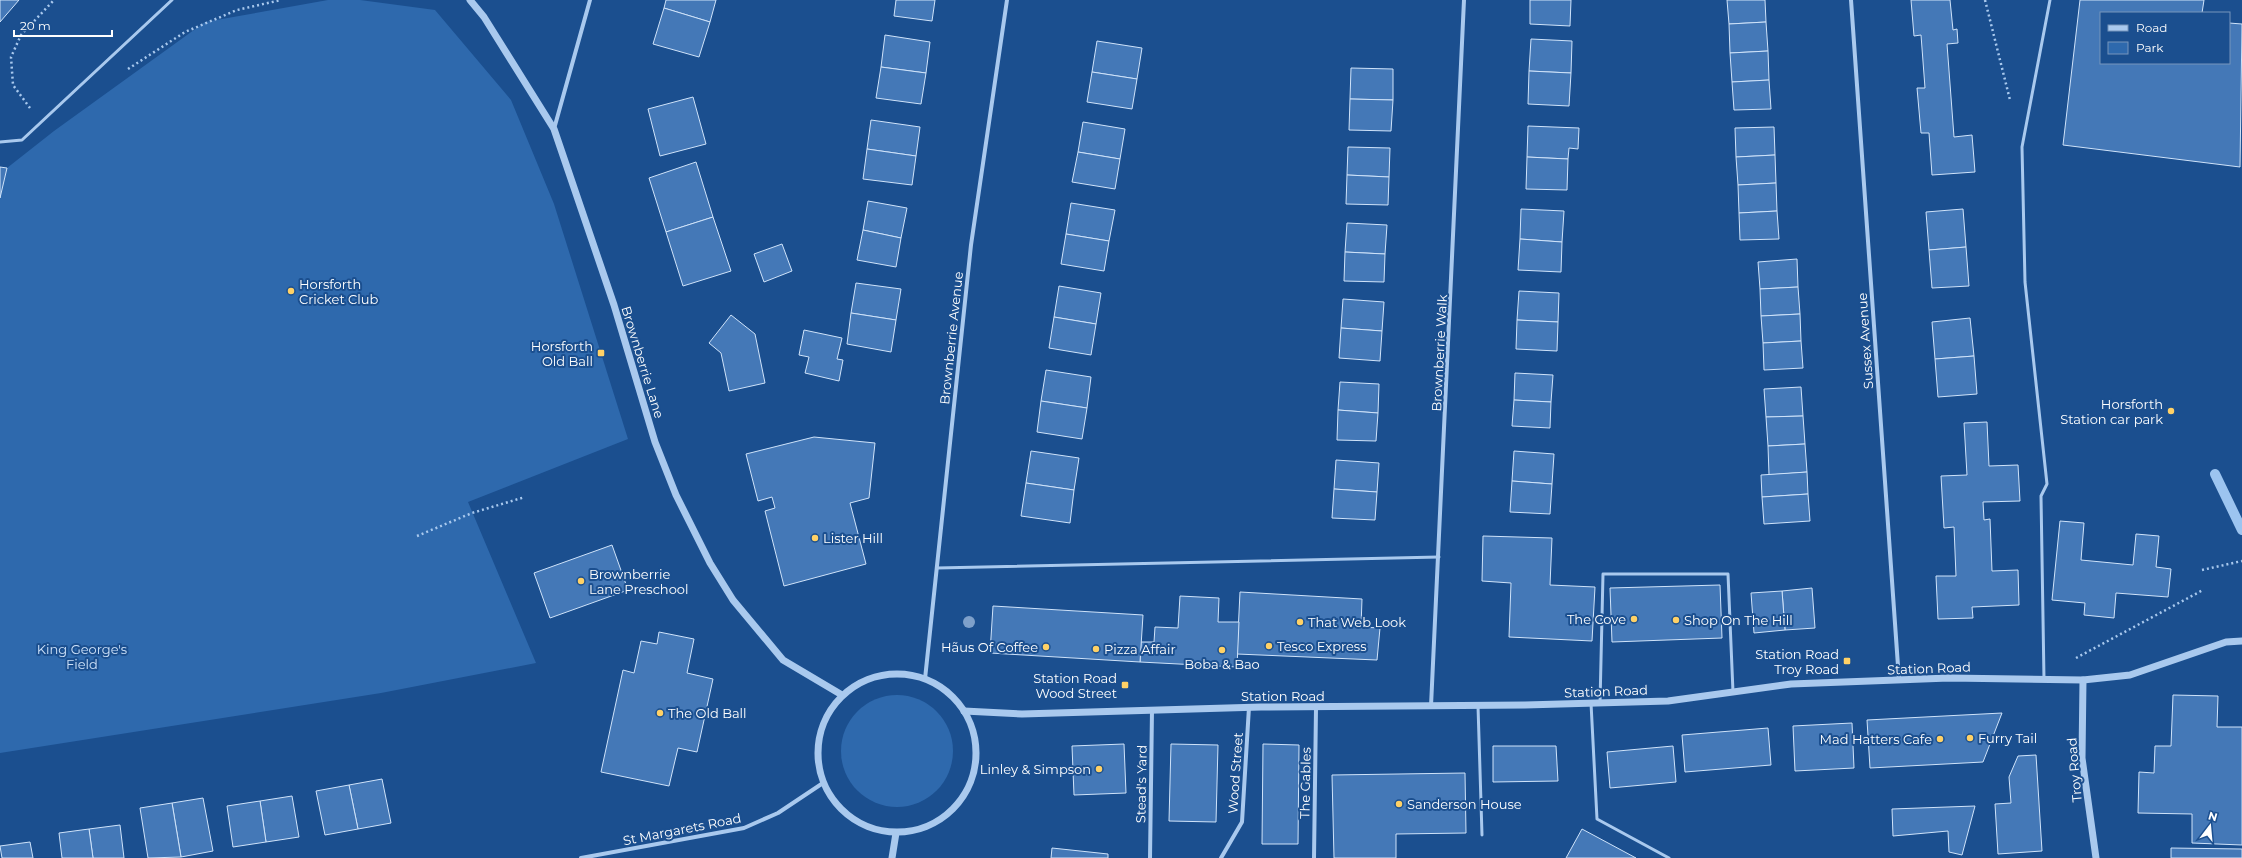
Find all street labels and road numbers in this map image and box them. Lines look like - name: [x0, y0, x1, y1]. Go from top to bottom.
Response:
- street label: Brownberrie Avenue: [936, 271, 966, 405]
- street label: Sussex Avenue: [1854, 292, 1876, 390]
- street label: Brownberrie Walk: [1428, 294, 1450, 412]
- street label: Brownberrie Lane: [618, 304, 668, 420]
- street label: Station Road: [1887, 659, 1971, 677]
- street label: Station Road: [1564, 682, 1648, 700]
- street label: Station Road: [1241, 688, 1325, 704]
- street label: Wood Street: [1224, 732, 1246, 814]
- street label: Troy Road: [2063, 737, 2085, 803]
- street label: Stead's Yard: [1132, 745, 1150, 823]
- street label: The Gables: [1296, 747, 1314, 819]
- street label: St Margarets Road: [621, 810, 743, 848]

